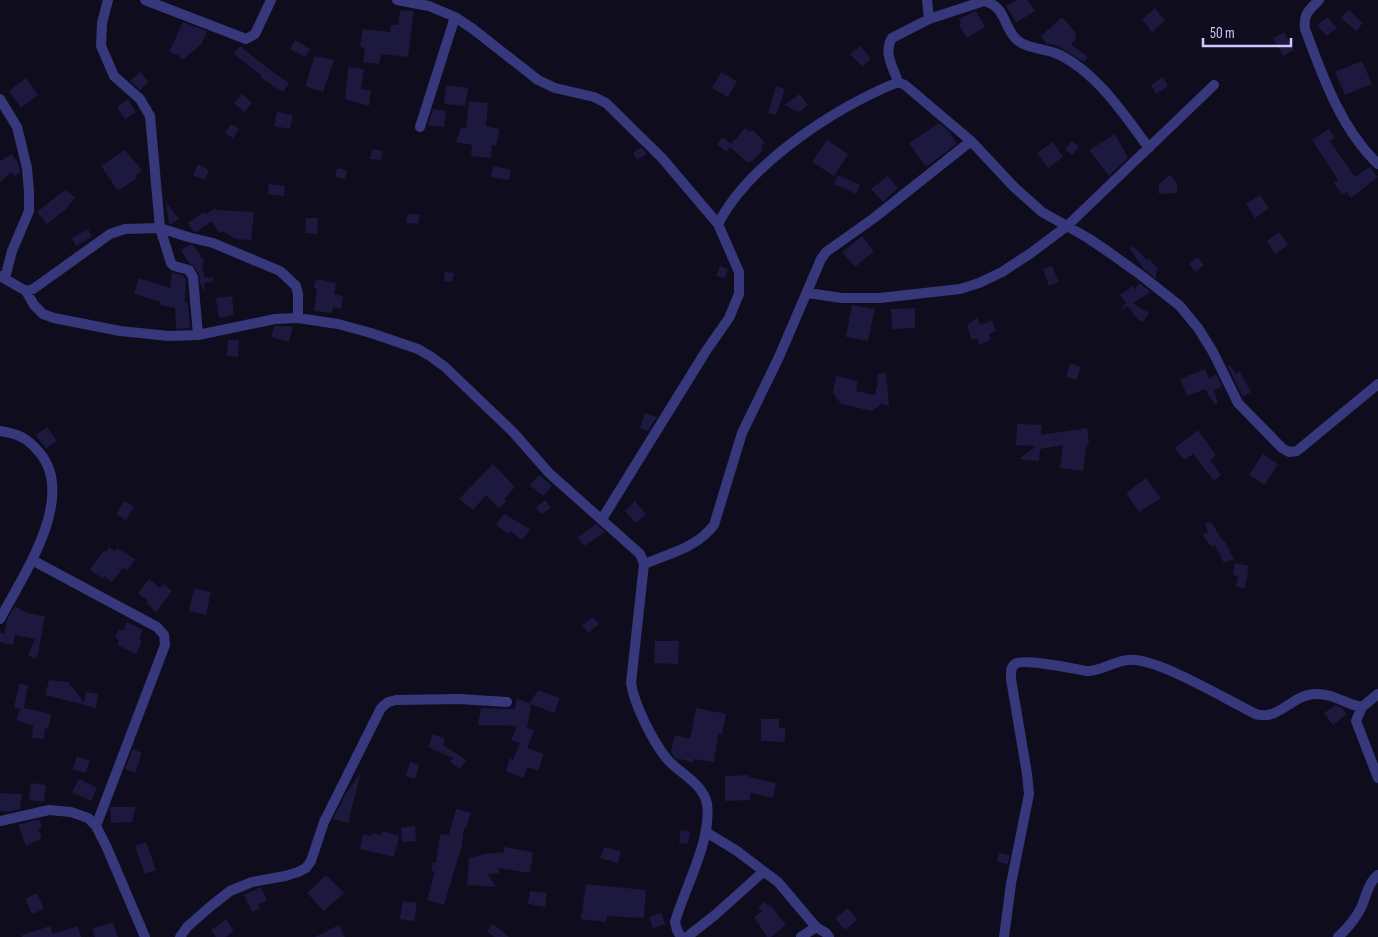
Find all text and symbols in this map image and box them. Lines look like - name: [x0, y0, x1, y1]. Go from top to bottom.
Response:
- scale bar: [1203, 15, 1290, 47]
- text: 50 m: [1210, 24, 1235, 43]

